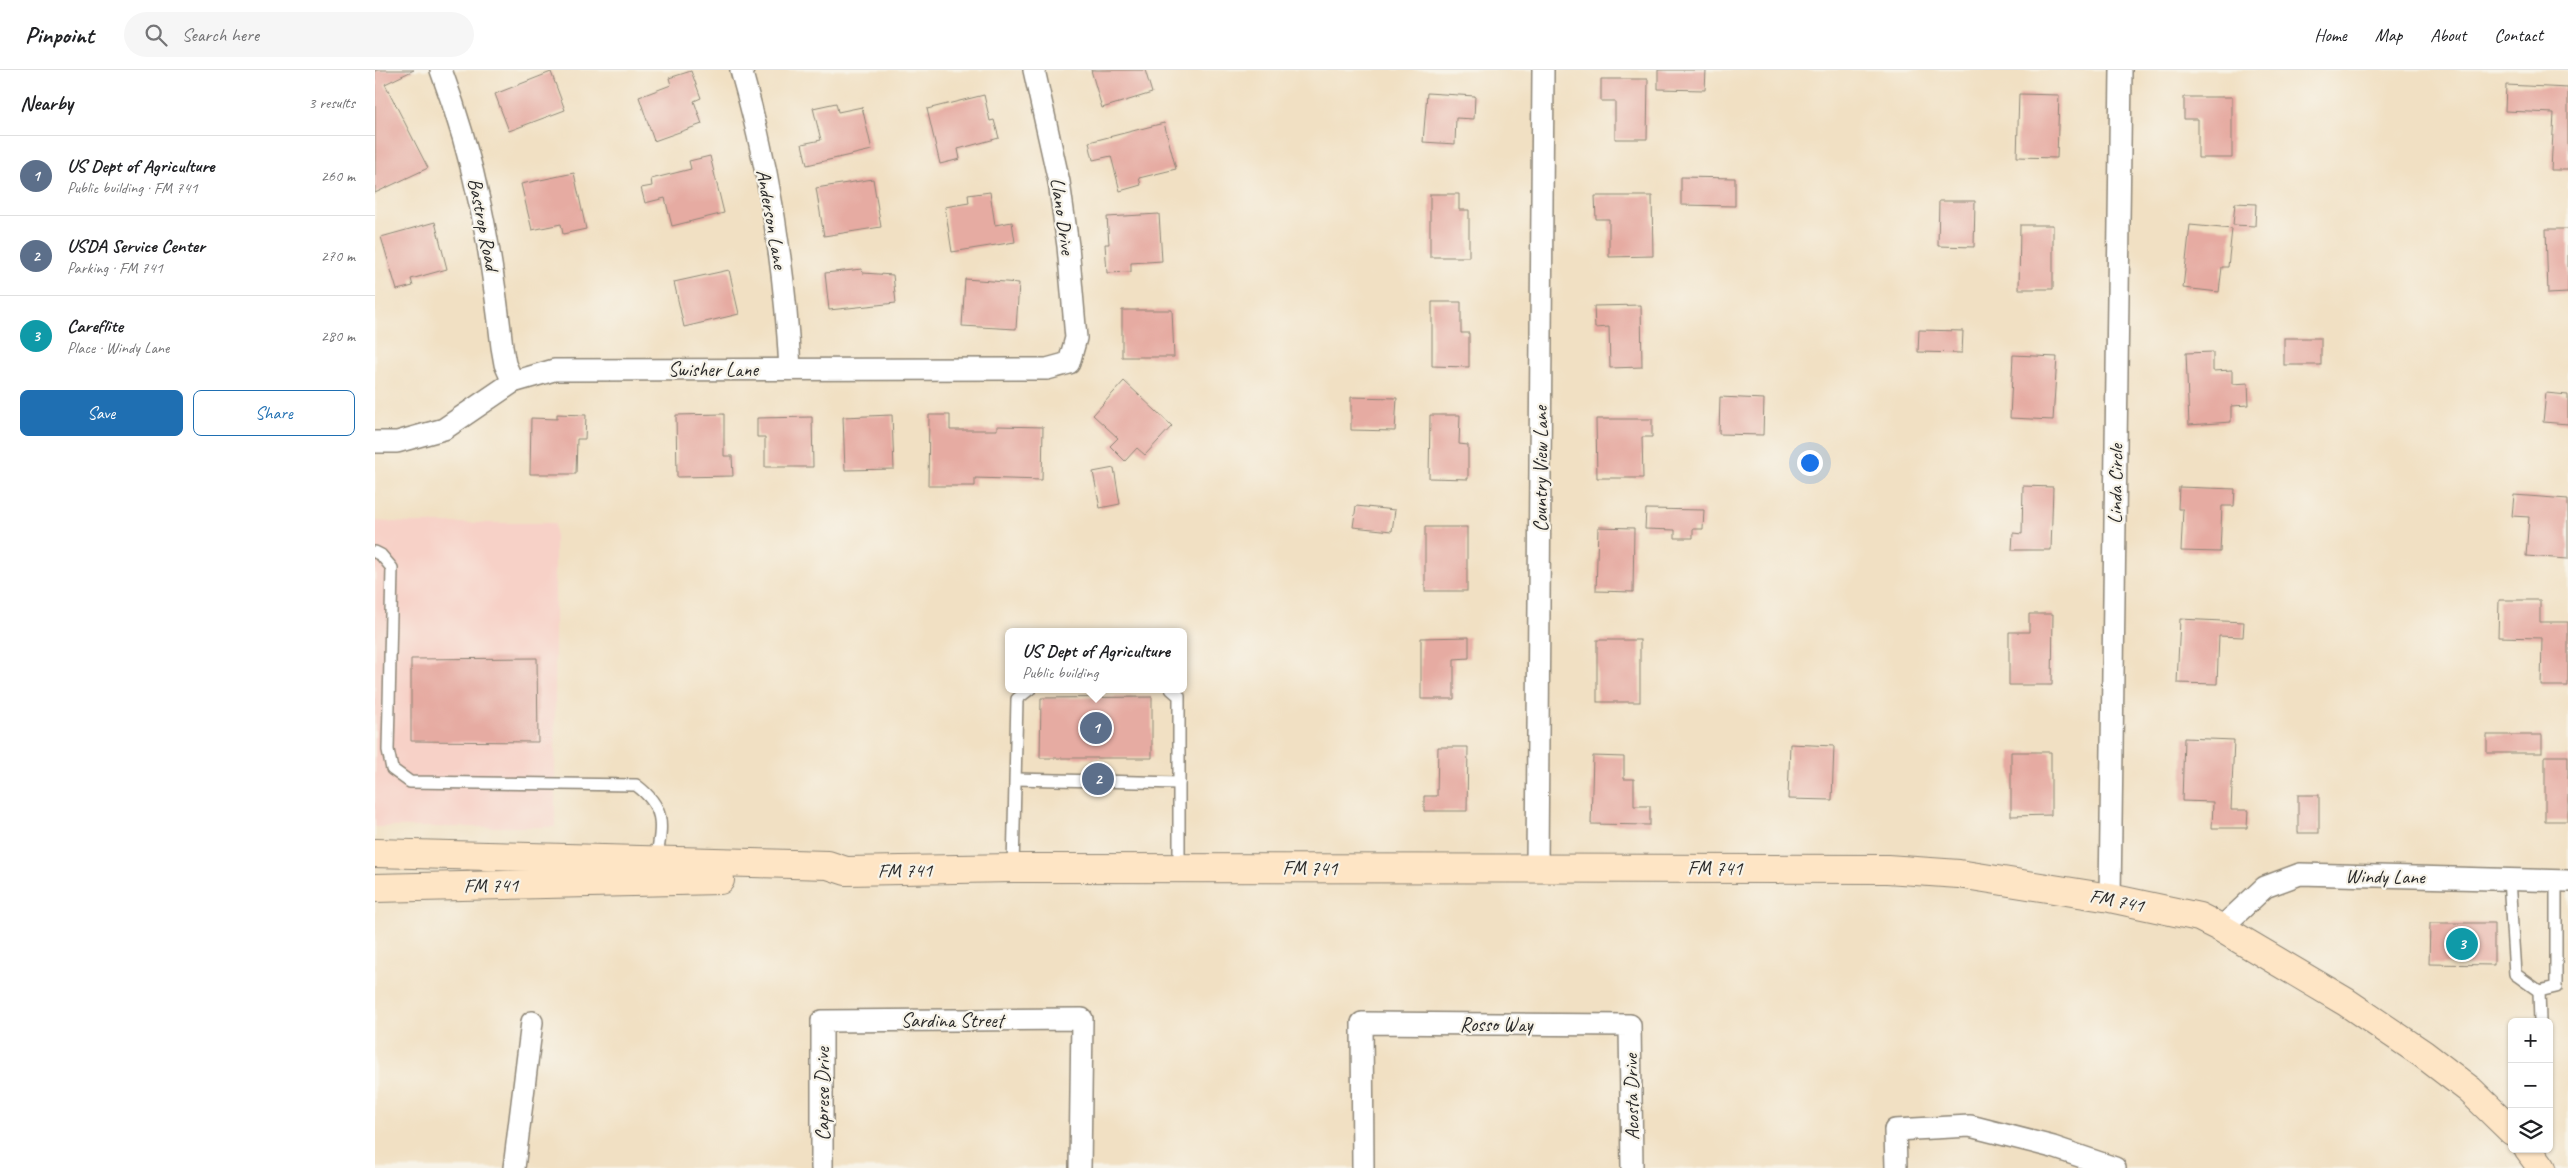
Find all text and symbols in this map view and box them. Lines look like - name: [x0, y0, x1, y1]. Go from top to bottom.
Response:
- search box: [124, 12, 474, 57]
- text: Pinpoint: [25, 20, 94, 50]
- icon: search: [142, 21, 170, 49]
- text: Search here: [182, 23, 259, 47]
- text: Home: [2314, 24, 2347, 46]
- text: Map: [2375, 24, 2402, 46]
- text: About: [2430, 24, 2466, 46]
- text: Contact: [2494, 24, 2543, 46]
- text: Nearby: [20, 90, 73, 116]
- text: 3 results: [308, 93, 355, 113]
- text: US Dept of Agriculture: [67, 154, 214, 178]
- text: 1: [32, 166, 40, 186]
- text: 260 m: [321, 166, 355, 186]
- street label: Anderson Lane: [750, 168, 793, 272]
- street label: Bastrop Road: [462, 176, 505, 275]
- street label: Llano Drive: [1045, 176, 1080, 258]
- text: Public building · FM 741: [67, 178, 198, 198]
- text: USDA Service Center: [67, 234, 205, 258]
- text: 2: [32, 246, 40, 266]
- text: 270 m: [321, 246, 355, 266]
- text: Parking · FM 741: [67, 258, 163, 278]
- text: Careflite: [67, 314, 123, 338]
- text: 3: [32, 326, 40, 346]
- text: 280 m: [321, 326, 355, 346]
- text: Place · Windy Lane: [67, 338, 169, 358]
- street label: Swisher Lane: [668, 357, 760, 382]
- button: Save: [20, 390, 183, 436]
- button: Share: [193, 390, 355, 436]
- street label: Country View Lane: [1528, 405, 1553, 532]
- street label: Linda Circle: [2102, 442, 2129, 524]
- your location: [1797, 450, 1823, 476]
- popup: [1005, 628, 1187, 693]
- text: US Dept of Agriculture: [1022, 639, 1170, 663]
- text: Public building: [1022, 663, 1098, 683]
- pin: 1: [1080, 709, 1112, 747]
- pin: 2: [1082, 760, 1114, 798]
- street label: FM 741: [1283, 856, 1338, 881]
- street label: FM 741: [1688, 856, 1743, 881]
- street label: FM 741: [877, 858, 934, 883]
- street label: Windy Lane: [2345, 863, 2426, 890]
- street label: FM 741: [463, 873, 520, 898]
- street label: FM 741: [2088, 883, 2147, 918]
- pin: 3: [2446, 925, 2478, 963]
- street label: Sardina Street: [901, 1008, 1007, 1033]
- street label: Rosso Way: [1460, 1012, 1534, 1037]
- map controls: [2508, 1018, 2553, 1153]
- button: +: [2508, 1018, 2553, 1063]
- street label: Caprese Drive: [810, 1046, 835, 1141]
- street label: Acosta Drive: [1618, 1052, 1645, 1140]
- button: −: [2508, 1063, 2553, 1108]
- button: layers: [2508, 1108, 2553, 1153]

